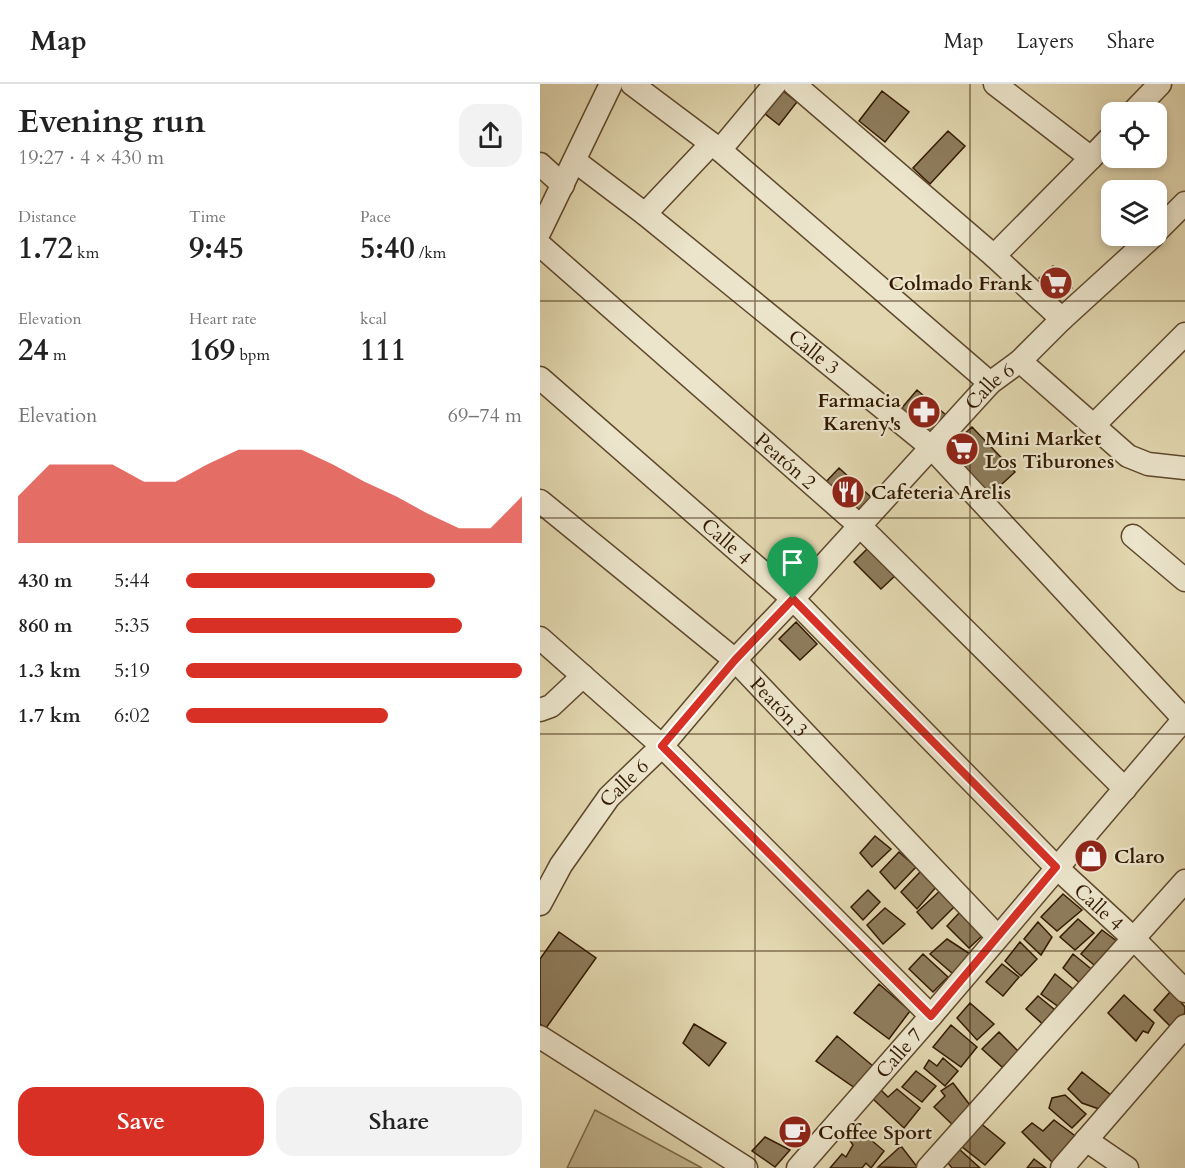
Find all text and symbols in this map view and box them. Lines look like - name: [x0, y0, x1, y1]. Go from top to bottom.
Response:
- text: Map: [30, 22, 87, 60]
- text: Map: [944, 27, 984, 56]
- text: Layers: [1017, 27, 1074, 56]
- text: Share: [1107, 27, 1155, 56]
- text: Evening run: [18, 99, 206, 144]
- map controls: [1101, 102, 1167, 246]
- button: locate: [1101, 102, 1167, 168]
- button: share: [459, 104, 522, 167]
- text: 19:27 · 4 × 430 m: [18, 144, 164, 171]
- button: layers: [1101, 180, 1167, 246]
- text: Distance: [18, 206, 76, 228]
- text: Time: [189, 206, 226, 228]
- text: Pace: [360, 206, 391, 228]
- text: 1.72: [18, 228, 73, 269]
- text: 9:45: [189, 228, 244, 269]
- text: 5:40: [360, 228, 415, 269]
- text: km: [73, 242, 99, 264]
- text: /km: [415, 242, 446, 264]
- supermarket icon: Colmado Frank: [1038, 265, 1074, 301]
- place label: Colmado Frank: [888, 270, 1034, 297]
- text: Elevation: [18, 308, 82, 330]
- text: Heart rate: [189, 308, 257, 330]
- text: kcal: [360, 308, 387, 330]
- street label: Calle 3: [783, 323, 846, 381]
- text: 24: [18, 330, 49, 371]
- text: 169: [189, 330, 235, 371]
- text: 111: [360, 330, 406, 371]
- text: m: [49, 344, 67, 366]
- text: bpm: [235, 344, 270, 366]
- street label: Calle 6: [959, 356, 1020, 416]
- place label: Farmacia Kareny's: [818, 387, 901, 437]
- pharmacy icon: Farmacia Kareny's: [906, 394, 942, 430]
- text: Elevation: [18, 402, 97, 429]
- text: 69–74 m: [448, 402, 522, 429]
- place label: Mini Market Los Tiburones: [985, 425, 1114, 475]
- street label: Peatón 2: [749, 426, 822, 495]
- supermarket icon: Mini Market Los Tiburones: [944, 431, 980, 467]
- restaurant icon: Cafeteria Arelis: [830, 474, 866, 510]
- place label: Cafeteria Arelis: [871, 479, 1011, 506]
- street label: Calle 4: [696, 512, 758, 571]
- pin: [767, 537, 818, 599]
- icon: arrive: [776, 546, 809, 579]
- text: 430 m: [18, 567, 73, 594]
- text: 5:44: [114, 567, 150, 594]
- text: 860 m: [18, 612, 73, 639]
- text: 5:35: [114, 612, 150, 639]
- text: 1.3 km: [18, 657, 81, 684]
- text: 5:19: [114, 657, 150, 684]
- street label: Peatón 3: [744, 671, 815, 743]
- text: 1.7 km: [18, 702, 81, 729]
- text: 6:02: [114, 702, 150, 729]
- street label: Calle 6: [593, 753, 654, 812]
- shop icon: Claro: [1073, 838, 1109, 874]
- place label: Claro: [1114, 843, 1165, 870]
- street label: Calle 4: [1068, 877, 1130, 937]
- street label: Calle 7: [869, 1022, 928, 1084]
- button: Save: [18, 1087, 264, 1156]
- button: Share: [276, 1087, 522, 1156]
- cafe icon: Coffee Sport: [777, 1114, 813, 1150]
- place label: Coffee Sport: [818, 1119, 932, 1146]

